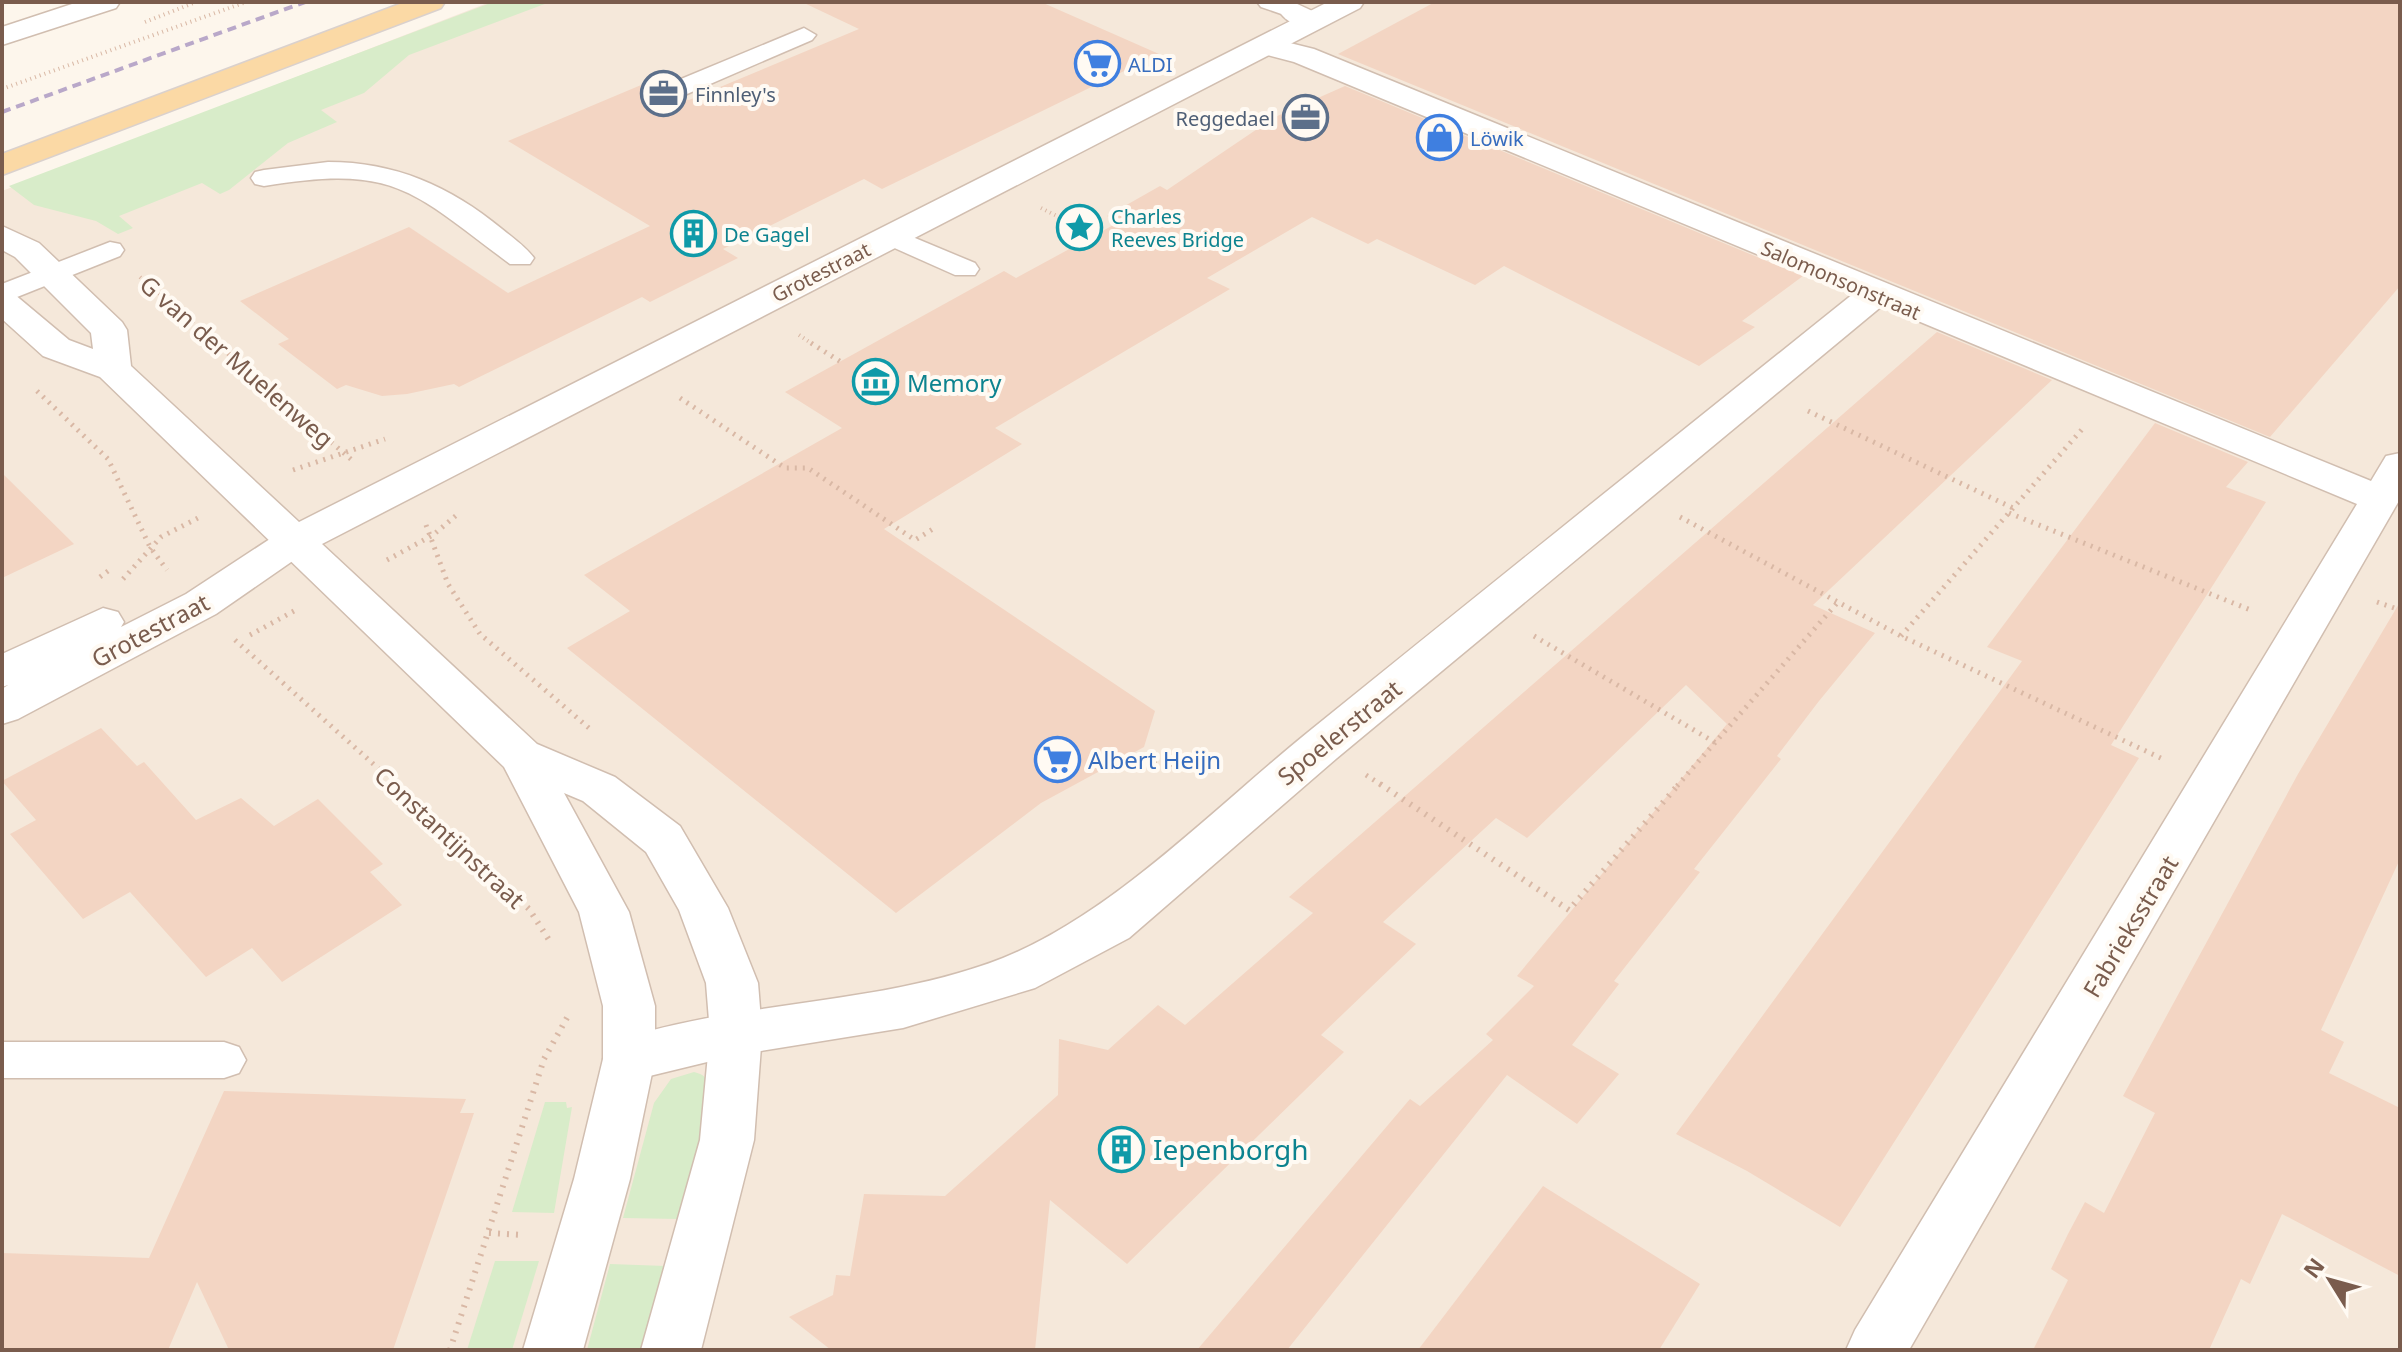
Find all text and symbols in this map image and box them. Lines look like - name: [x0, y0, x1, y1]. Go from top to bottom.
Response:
- supermarket icon: ALDI: [1073, 40, 1121, 88]
- place label: ALDI: [1128, 51, 1173, 78]
- office icon: Finnley's: [640, 70, 688, 118]
- place label: Finnley's: [695, 81, 776, 108]
- office icon: Reggedael: [1282, 94, 1330, 142]
- place label: Reggedael: [1175, 105, 1275, 132]
- shop icon: Löwik: [1415, 114, 1463, 162]
- place label: Löwik: [1470, 125, 1524, 152]
- place icon: Charles Reeves Bridge: [1056, 203, 1104, 251]
- place label: Charles Reeves Bridge: [1111, 203, 1244, 253]
- building icon: De Gagel: [669, 210, 717, 258]
- place label: De Gagel: [724, 221, 810, 248]
- street label: Salomonsonstraat: [1757, 234, 1925, 326]
- street label: Grotestraat: [767, 236, 875, 308]
- street label: G van der Muelenweg: [133, 268, 341, 454]
- museum icon: Memory: [852, 358, 900, 406]
- place label: Memory: [907, 366, 1002, 399]
- street label: Grotestraat: [85, 585, 215, 675]
- street label: Spoelerstraat: [1270, 672, 1408, 792]
- supermarket icon: Albert Heijn: [1033, 735, 1081, 783]
- place label: Albert Heijn: [1088, 743, 1221, 776]
- street label: Constantijnstraat: [368, 759, 532, 915]
- street label: Fabrieksstraat: [2075, 849, 2185, 1003]
- building icon: Iepenborgh: [1098, 1125, 1146, 1173]
- place label: Iepenborgh: [1153, 1130, 1309, 1168]
- north arrow: [2290, 1240, 2370, 1320]
- text: N: [2296, 1251, 2331, 1284]

